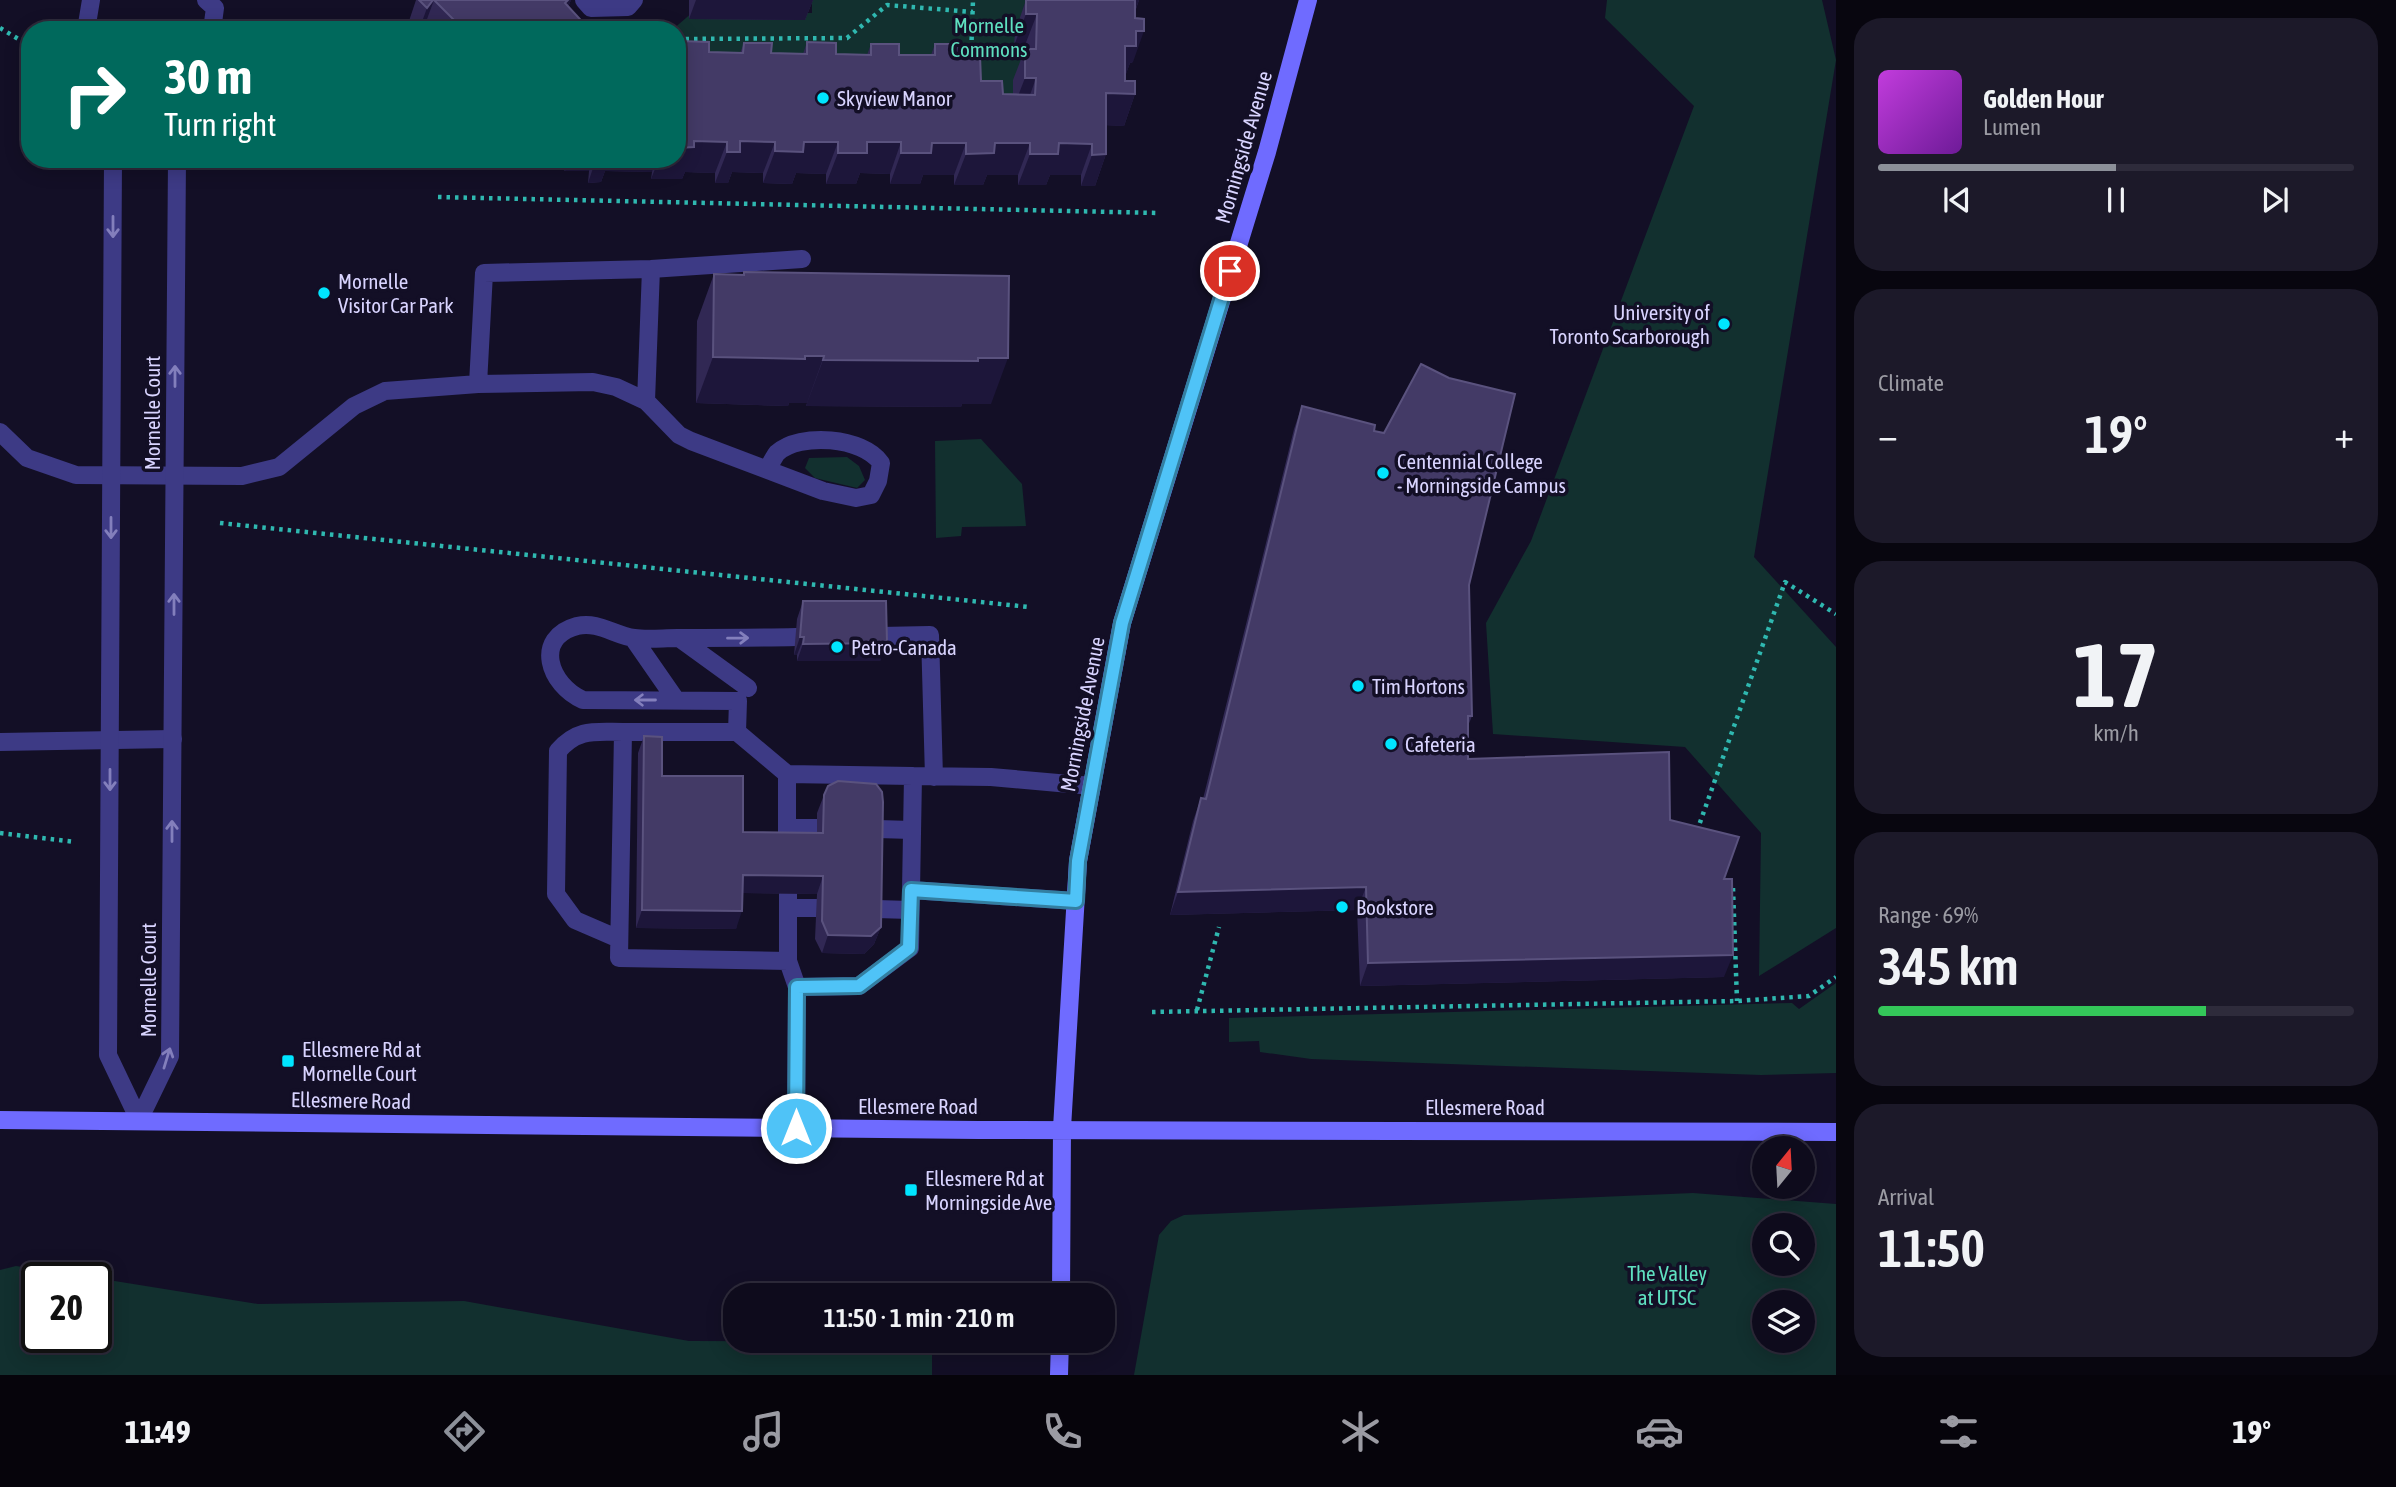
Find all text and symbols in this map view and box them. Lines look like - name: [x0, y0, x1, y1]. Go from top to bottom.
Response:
- park label: Mornelle Commons: [950, 13, 1028, 61]
- text: 30 m: [164, 48, 252, 104]
- icon: right: [49, 49, 140, 140]
- street label: Morningside Avenue: [1210, 68, 1276, 226]
- text: Golden Hour: [1983, 84, 2103, 114]
- place label: Skyview Manor: [837, 86, 953, 110]
- marker: Skyview Manor: [815, 90, 831, 106]
- text: Turn right: [164, 106, 277, 143]
- text: Lumen: [1983, 114, 2041, 140]
- icon: previous: [1938, 181, 1976, 219]
- icon: pause: [2097, 181, 2135, 219]
- icon: next: [2256, 181, 2294, 219]
- one-way arrow: [106, 216, 120, 239]
- pin: [1200, 241, 1260, 301]
- icon: arrive: [1211, 252, 1249, 290]
- place label: Mornelle Visitor Car Park: [338, 269, 454, 317]
- marker: Mornelle Visitor Car Park: [316, 285, 332, 301]
- place label: University of Toronto Scarborough: [1550, 300, 1710, 348]
- marker: University of Toronto Scarborough: [1716, 316, 1732, 332]
- street label: Mornelle Court: [140, 356, 164, 470]
- one-way arrow: [169, 365, 182, 388]
- text: Climate: [1878, 370, 1944, 396]
- text: 19°: [2084, 404, 2148, 464]
- text: −: [1878, 413, 1898, 456]
- text: +: [2334, 413, 2354, 456]
- place label: Centennial College - Morningside Campus: [1397, 449, 1566, 497]
- marker: Centennial College - Morningside Campus: [1375, 465, 1391, 481]
- one-way arrow: [105, 517, 118, 540]
- one-way arrow: [167, 593, 181, 616]
- text: 17: [2073, 622, 2159, 726]
- one-way arrow: [726, 631, 749, 645]
- place label: Petro-Canada: [851, 635, 957, 659]
- street label: Morningside Avenue: [1055, 635, 1109, 793]
- marker: Petro-Canada: [829, 639, 845, 655]
- place label: Tim Hortons: [1372, 674, 1465, 698]
- marker: Tim Hortons: [1350, 678, 1366, 694]
- one-way arrow: [634, 693, 657, 707]
- text: km/h: [2093, 720, 2139, 746]
- place label: Cafeteria: [1405, 732, 1476, 756]
- marker: Cafeteria: [1383, 736, 1399, 752]
- one-way arrow: [103, 769, 117, 792]
- one-way arrow: [165, 820, 179, 843]
- place label: Bookstore: [1356, 895, 1434, 919]
- marker: Bookstore: [1334, 899, 1350, 915]
- text: Range · 69%: [1878, 902, 1978, 928]
- street label: Mornelle Court: [136, 923, 160, 1037]
- text: 345 km: [1878, 936, 2019, 996]
- place label: Ellesmere Rd at Mornelle Court: [302, 1037, 421, 1085]
- one-way arrow: [161, 1048, 174, 1070]
- marker: Ellesmere Rd at Mornelle Court: [280, 1053, 296, 1069]
- street label: Ellesmere Road: [291, 1087, 411, 1113]
- position arrow: [759, 1091, 833, 1165]
- street label: Ellesmere Road: [858, 1094, 978, 1118]
- street label: Ellesmere Road: [1425, 1095, 1545, 1119]
- north arrow: [1752, 1136, 1815, 1199]
- map controls: [1752, 1136, 1815, 1353]
- place label: Ellesmere Rd at Morningside Ave: [925, 1166, 1052, 1214]
- marker: Ellesmere Rd at Morningside Ave: [903, 1182, 919, 1198]
- text: Arrival: [1878, 1184, 1934, 1210]
- button: search: [1752, 1213, 1815, 1276]
- text: 11:50: [1878, 1218, 1985, 1278]
- park label: The Valley at UTSC: [1627, 1261, 1707, 1309]
- speed limit sign: 20: [21, 1262, 112, 1353]
- button: layers: [1752, 1290, 1815, 1353]
- text: 11:50 · 1 min · 210 m: [824, 1303, 1014, 1333]
- icon: directions: [440, 1407, 489, 1456]
- icon: music: [739, 1407, 788, 1456]
- icon: phone: [1038, 1407, 1087, 1456]
- icon: climate: [1336, 1407, 1385, 1456]
- icon: car: [1635, 1407, 1684, 1456]
- icon: filters: [1934, 1407, 1983, 1456]
- text: 11:49: [125, 1413, 191, 1450]
- text: 19°: [2232, 1413, 2271, 1450]

